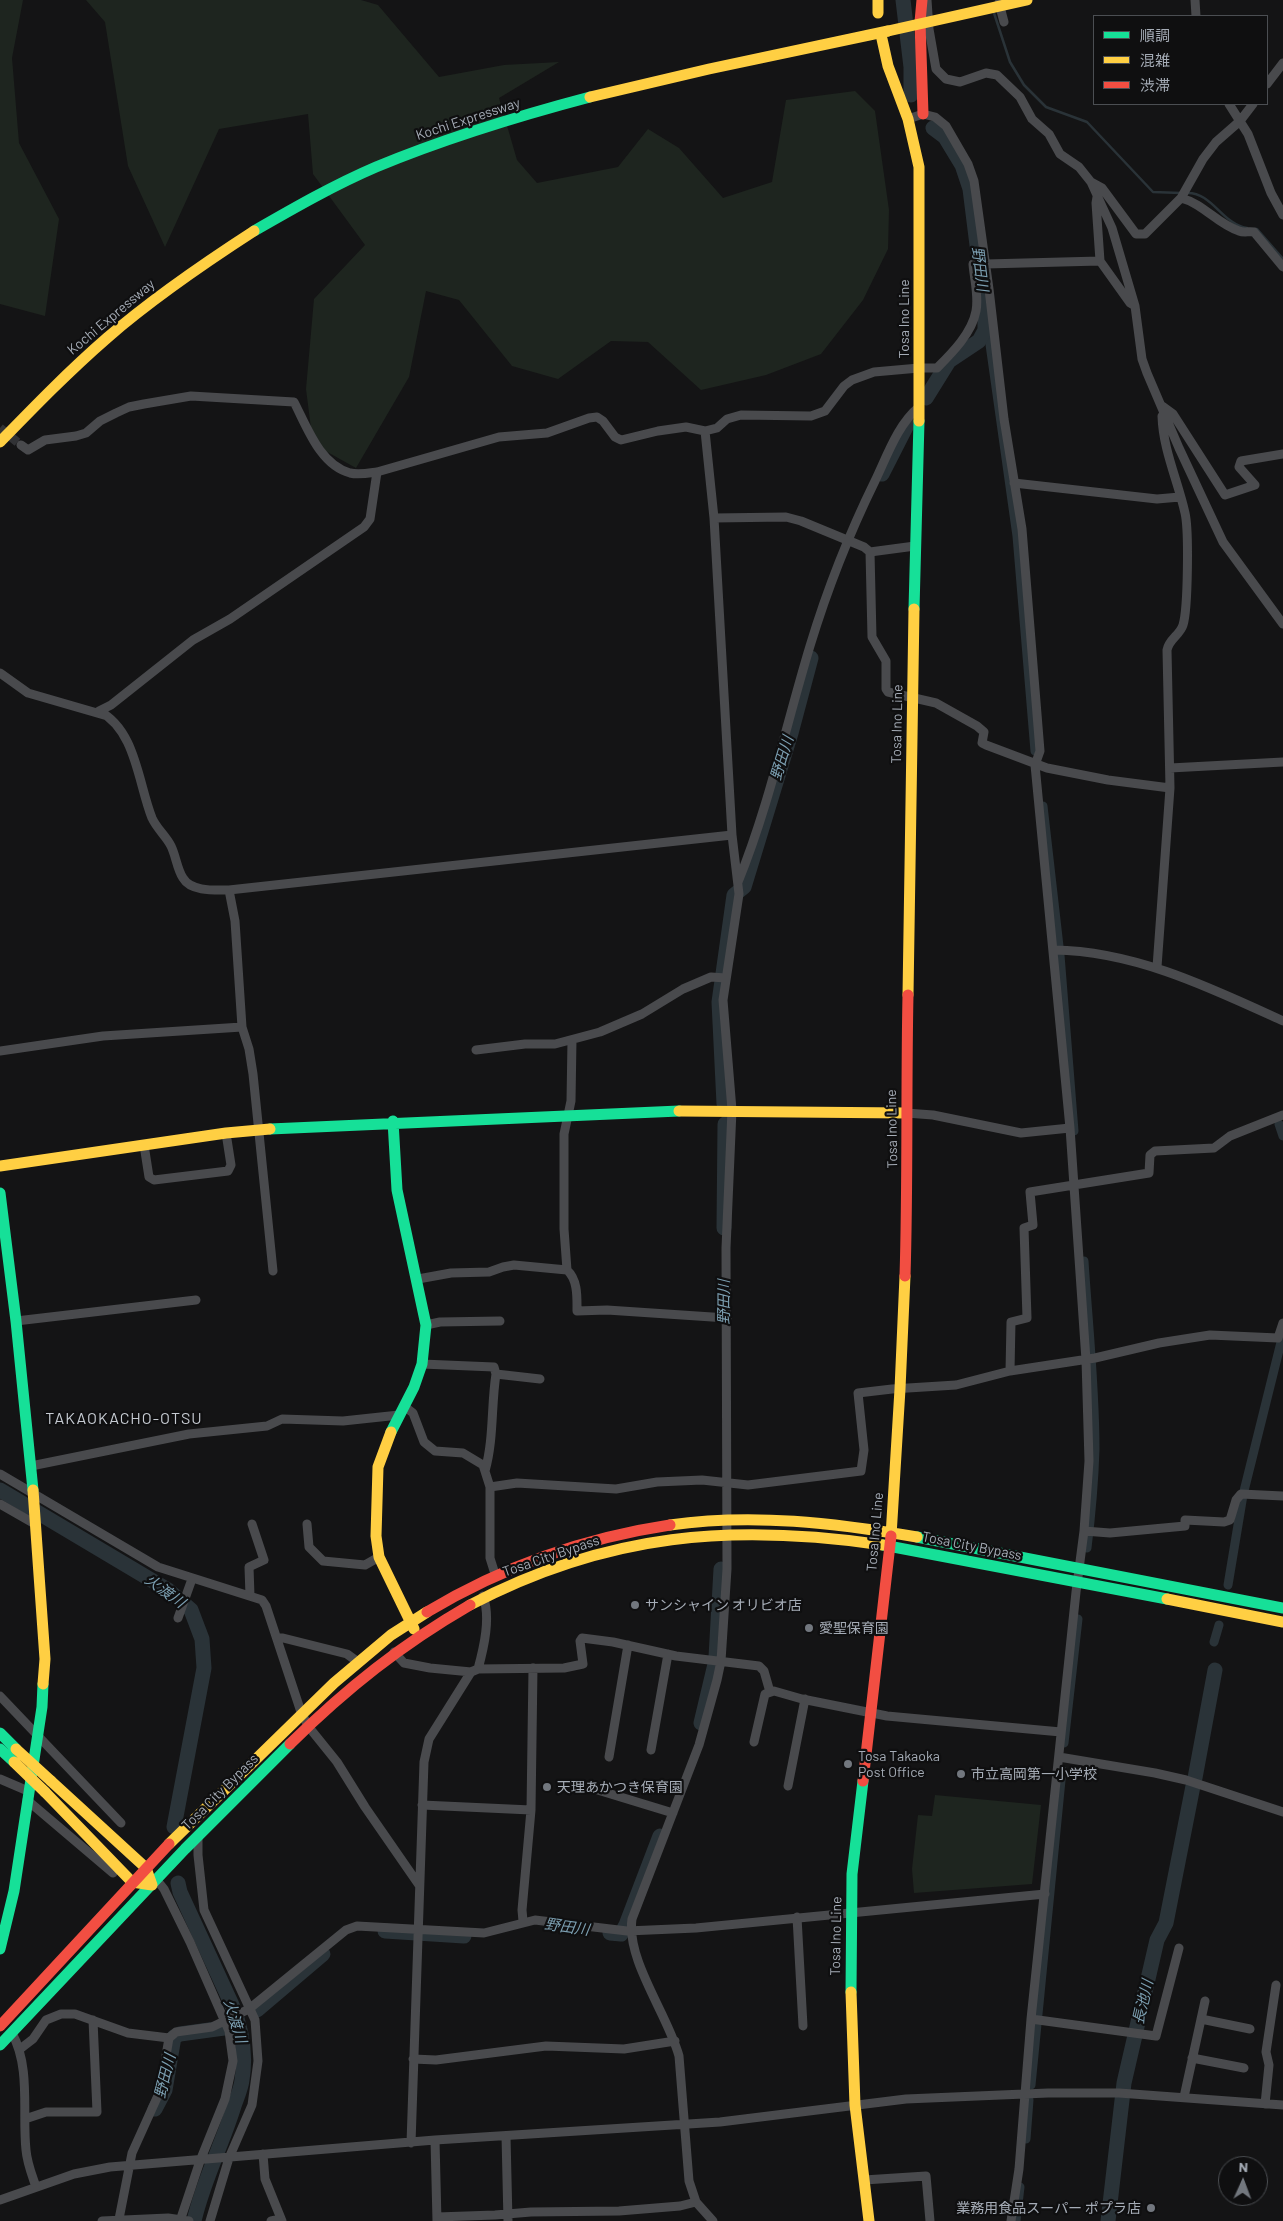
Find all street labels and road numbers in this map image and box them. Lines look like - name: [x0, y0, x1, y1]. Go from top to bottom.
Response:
- street label: Kochi Expressway: [414, 94, 522, 144]
- street label: Kochi Expressway: [64, 276, 158, 358]
- street label: Tosa Ino Line: [896, 279, 912, 359]
- street label: Tosa Ino Line: [888, 684, 906, 764]
- street label: Tosa Ino Line: [883, 1089, 901, 1169]
- street label: Tosa Ino Line: [863, 1492, 887, 1572]
- street label: Tosa City Bypass: [921, 1528, 1023, 1564]
- street label: Tosa City Bypass: [501, 1532, 601, 1580]
- street label: Tosa City Bypass: [178, 1750, 262, 1834]
- street label: Tosa Ino Line: [827, 1896, 845, 1976]

